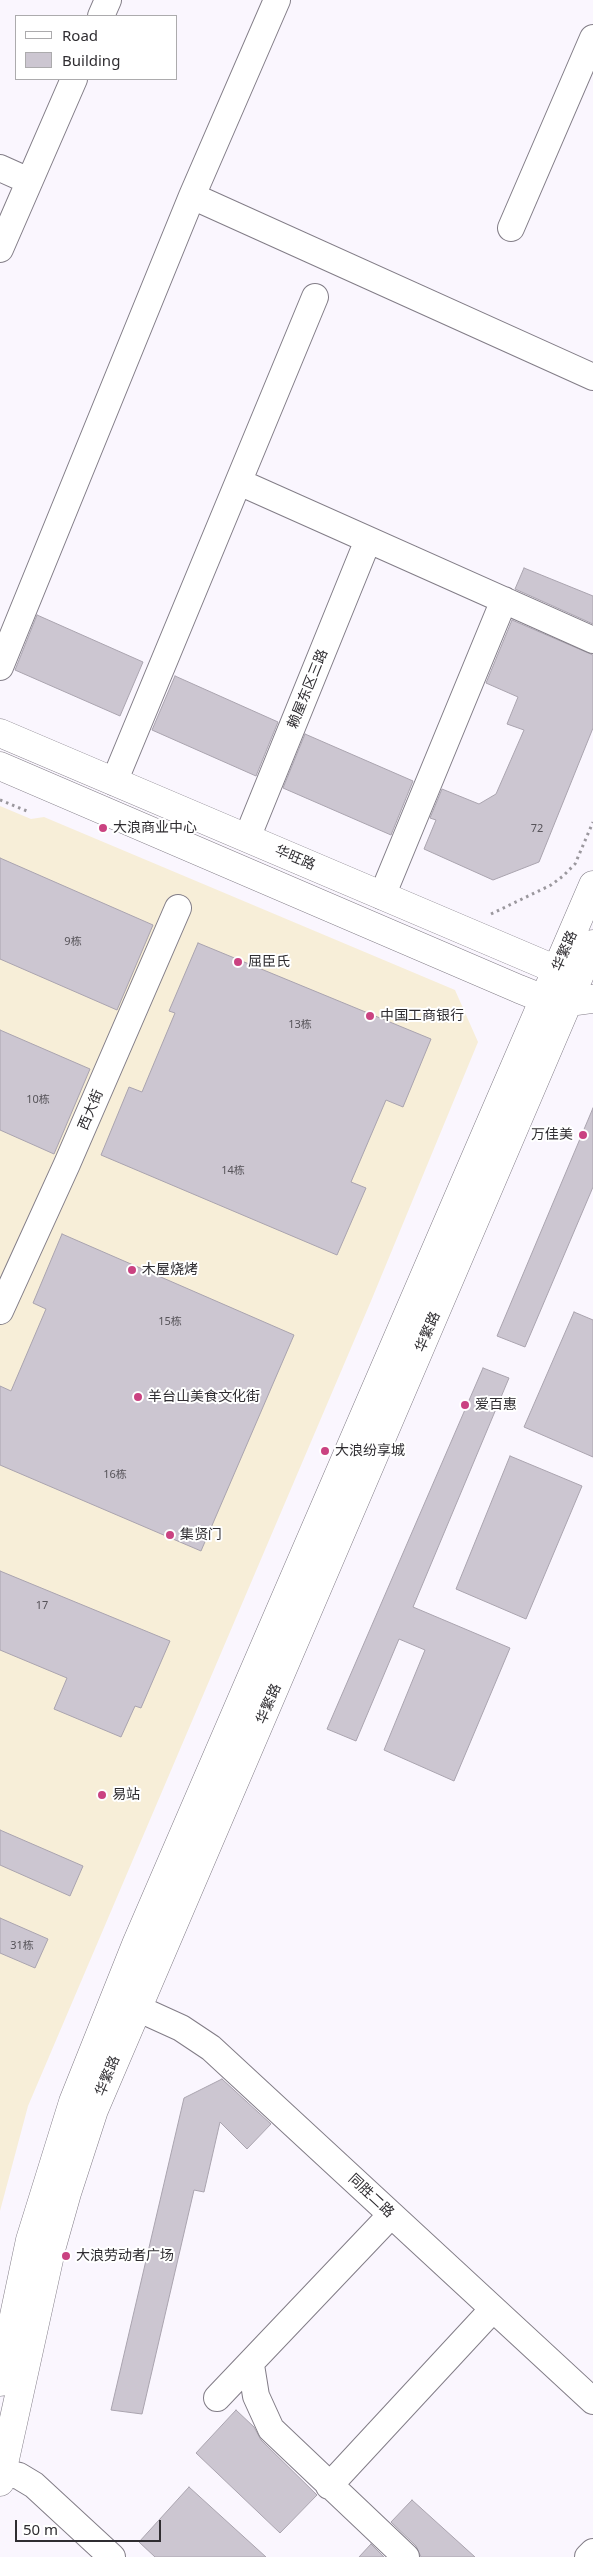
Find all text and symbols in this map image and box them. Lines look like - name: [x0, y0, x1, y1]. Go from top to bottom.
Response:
- legend: [15, 15, 178, 80]
- text: Road: [62, 25, 98, 45]
- text: Building: [62, 50, 120, 70]
- street label: 赖屋东区三路: [284, 647, 332, 731]
- place label: 大浪商业中心: [113, 820, 197, 836]
- marker: 大浪商业中心: [97, 822, 109, 834]
- house number: 72: [531, 822, 543, 836]
- street label: 华旺路: [272, 842, 318, 874]
- street label: 华繁路: [549, 928, 581, 974]
- house number: 9栋: [64, 935, 82, 949]
- place label: 屈臣氏: [248, 954, 290, 970]
- marker: 屈臣氏: [232, 956, 244, 968]
- place label: 中国工商银行: [380, 1008, 464, 1024]
- marker: 中国工商银行: [364, 1010, 376, 1022]
- house number: 13栋: [288, 1018, 312, 1032]
- street label: 西大街: [75, 1087, 107, 1133]
- house number: 10栋: [26, 1093, 50, 1107]
- place label: 万佳美: [531, 1127, 573, 1143]
- marker: 万佳美: [577, 1129, 589, 1141]
- house number: 14栋: [221, 1164, 245, 1178]
- place label: 木屋烧烤: [142, 1262, 198, 1278]
- marker: 木屋烧烤: [126, 1264, 138, 1276]
- street label: 华繁路: [412, 1309, 444, 1355]
- house number: 15栋: [158, 1315, 182, 1329]
- place label: 羊台山美食文化街: [148, 1389, 260, 1405]
- marker: 羊台山美食文化街: [132, 1391, 144, 1403]
- place label: 爱百惠: [475, 1397, 517, 1413]
- marker: 爱百惠: [459, 1399, 471, 1411]
- place label: 大浪纷享城: [335, 1443, 405, 1459]
- marker: 大浪纷享城: [319, 1445, 331, 1457]
- house number: 16栋: [103, 1468, 127, 1482]
- place label: 集贤门: [180, 1527, 222, 1543]
- marker: 集贤门: [164, 1529, 176, 1541]
- house number: 17: [36, 1599, 48, 1613]
- street label: 华繁路: [253, 1681, 285, 1727]
- place label: 易站: [112, 1787, 140, 1803]
- marker: 易站: [96, 1789, 108, 1801]
- house number: 31栋: [10, 1939, 34, 1953]
- street label: 华繁路: [92, 2053, 124, 2099]
- street label: 同胜二路: [345, 2171, 397, 2221]
- place label: 大浪劳动者广场: [76, 2248, 174, 2264]
- marker: 大浪劳动者广场: [60, 2250, 72, 2262]
- scale bar: [18, 2510, 164, 2542]
- text: 50 m: [23, 2519, 58, 2539]

